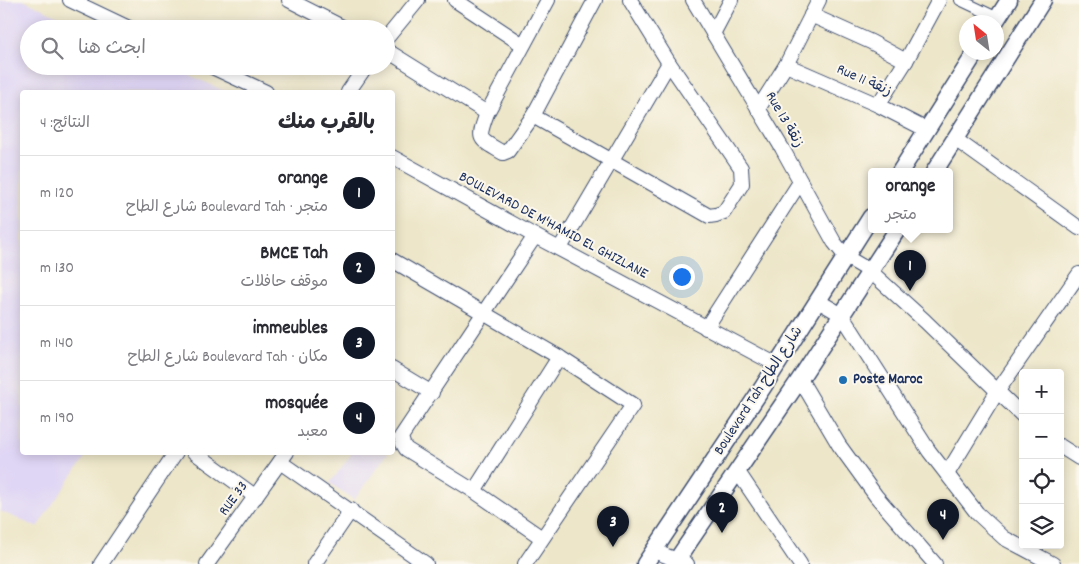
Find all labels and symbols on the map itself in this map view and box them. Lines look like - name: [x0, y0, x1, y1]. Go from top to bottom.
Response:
- north arrow: [959, 15, 1004, 60]
- street label: Rue 11 زنقة: [833, 59, 895, 103]
- street label: Rue 13 زنقة: [759, 88, 809, 152]
- street label: BOULEVARD DE M'HAMID EL GHIZLANE: [454, 167, 652, 285]
- pin: 1: [894, 250, 926, 291]
- your location: [669, 264, 695, 290]
- street label: Boulevard Tah شارع الطاح: [709, 322, 809, 460]
- place label: Poste Maroc: [853, 369, 922, 391]
- marker: Poste Maroc: [837, 374, 849, 386]
- street label: RUE 33: [214, 477, 254, 521]
- pin: 2: [706, 492, 738, 533]
- pin: 4: [927, 499, 959, 540]
- pin: 3: [597, 506, 629, 547]

